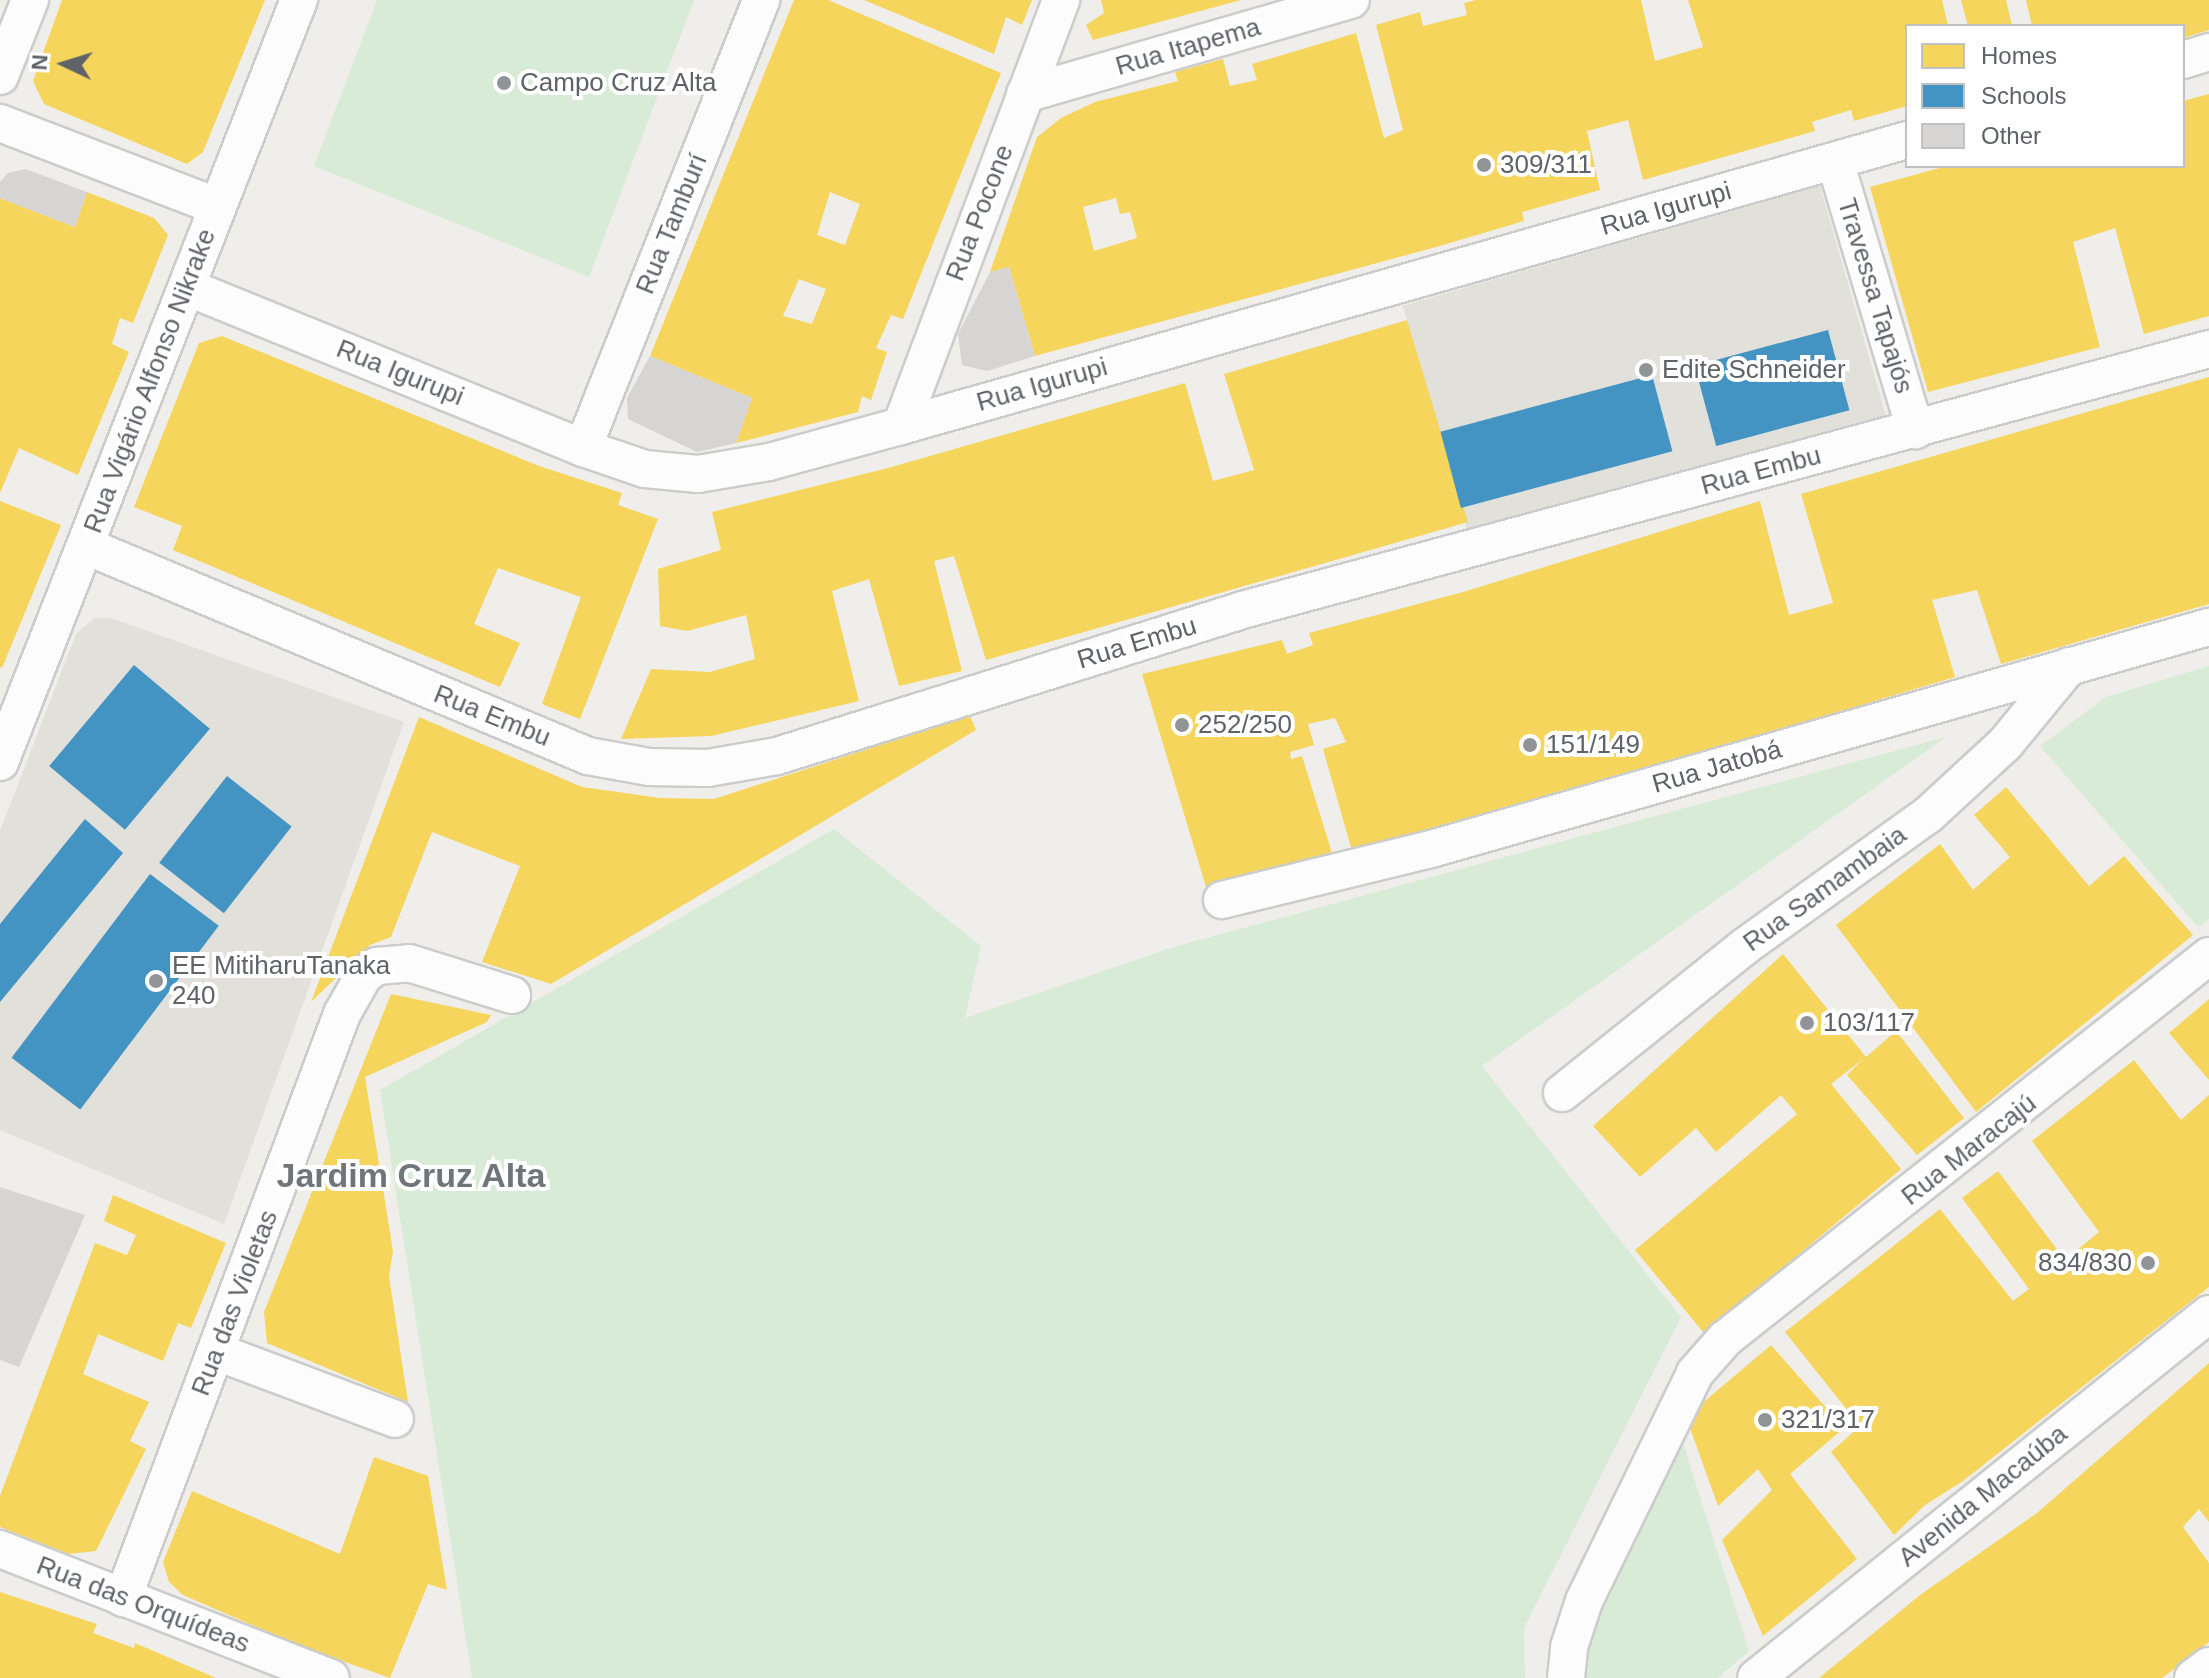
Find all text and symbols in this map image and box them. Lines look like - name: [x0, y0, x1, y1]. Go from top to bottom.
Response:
- street label: Rua Itapema: [1112, 11, 1264, 83]
- north arrow: [24, 24, 104, 104]
- legend: [1905, 24, 2185, 168]
- text: Homes: [1981, 42, 2057, 69]
- text: N: [27, 54, 53, 71]
- place label: Campo Cruz Alta: [520, 67, 718, 99]
- marker: Campo Cruz Alta: [495, 74, 513, 92]
- text: Schools: [1981, 82, 2066, 109]
- text: Other: [1981, 122, 2041, 149]
- street label: Rua Pocone: [940, 141, 1020, 285]
- street label: Rua Tamburí: [630, 149, 714, 299]
- place label: 309/311: [1500, 149, 1592, 181]
- marker: 309/311: [1475, 156, 1493, 174]
- street label: Rua Igurupi: [1597, 175, 1735, 243]
- street label: Travessa Tapajós: [1830, 194, 1920, 398]
- street label: Rua Vigário Alfonso Nikrake: [77, 224, 223, 538]
- street label: Rua Igurupi: [332, 333, 468, 413]
- street label: Rua Igurupi: [973, 351, 1111, 419]
- place label: Edite Schneider: [1662, 354, 1846, 386]
- marker: Edite Schneider: [1637, 361, 1655, 379]
- street label: Rua Embu: [1698, 440, 1824, 502]
- street label: Rua Embu: [1074, 610, 1200, 676]
- street label: Rua Embu: [429, 679, 555, 753]
- place label: 252/250: [1198, 709, 1292, 741]
- marker: 252/250: [1173, 716, 1191, 734]
- place label: 151/149: [1546, 729, 1640, 761]
- street label: Rua Jatobá: [1649, 734, 1785, 800]
- marker: 151/149: [1521, 736, 1539, 754]
- street label: Rua Samambaia: [1737, 819, 1913, 959]
- place label: EE MitiharuTanaka 240: [172, 950, 390, 1012]
- marker: EE MitiharuTanaka 240: [147, 972, 165, 990]
- place label: 103/117: [1823, 1007, 1915, 1039]
- marker: 103/117: [1798, 1014, 1816, 1032]
- street label: Rua Maracajú: [1896, 1088, 2042, 1212]
- district label: Jardim Cruz Alta: [276, 1156, 546, 1196]
- street label: Rua das Violetas: [185, 1206, 285, 1400]
- place label: 834/830: [2038, 1247, 2132, 1279]
- marker: 834/830: [2139, 1254, 2157, 1272]
- place label: 321/317: [1781, 1404, 1875, 1436]
- marker: 321/317: [1756, 1411, 1774, 1429]
- street label: Avenida Macaúba: [1892, 1419, 2074, 1573]
- street label: Rua das Orquídeas: [32, 1550, 254, 1660]

